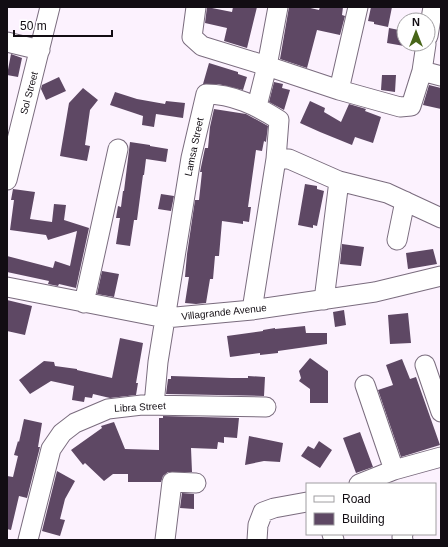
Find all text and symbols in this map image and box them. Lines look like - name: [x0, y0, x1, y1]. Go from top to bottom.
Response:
- scale bar: [14, 12, 112, 38]
- north arrow: [396, 12, 436, 52]
- text: N: [412, 16, 420, 28]
- text: 50 m: [20, 19, 47, 33]
- street label: Sol Street: [18, 70, 40, 116]
- street label: Lamsa Street: [182, 117, 206, 177]
- street label: Villagrande Avenue: [181, 302, 268, 322]
- street label: Libra Street: [114, 400, 166, 414]
- legend: [306, 483, 436, 535]
- text: Road: [342, 492, 371, 506]
- text: Building: [342, 512, 385, 526]

